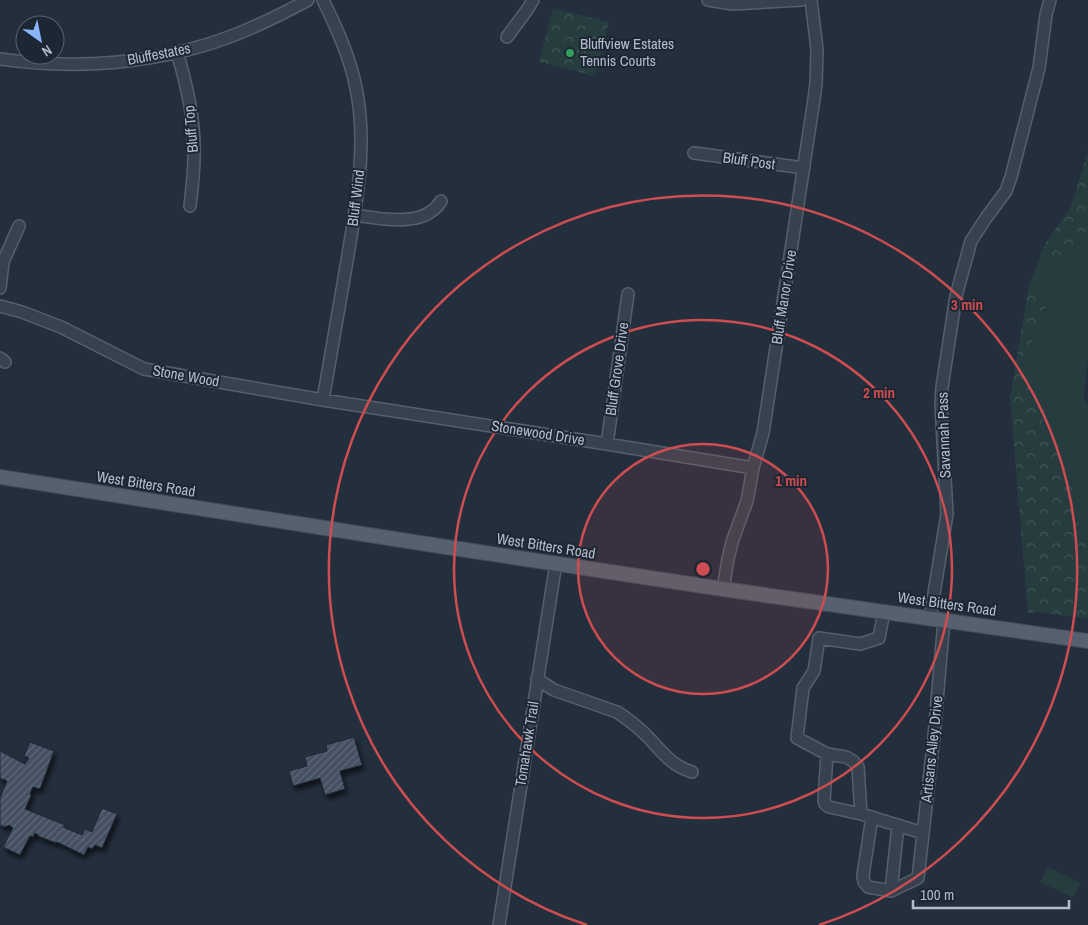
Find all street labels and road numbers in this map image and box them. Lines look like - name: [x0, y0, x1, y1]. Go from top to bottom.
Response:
- street label: Bluffestates: [125, 37, 192, 70]
- street label: Bluff Top: [178, 104, 203, 154]
- street label: Bluff Post: [722, 146, 777, 175]
- street label: Bluff Wind: [342, 169, 369, 227]
- street label: Bluff Manor Drive: [766, 248, 801, 346]
- street label: Bluff Grove Drive: [600, 321, 633, 417]
- street label: Stone Wood: [151, 359, 221, 392]
- street label: Savannah Pass: [932, 392, 955, 478]
- street label: Stonewood Drive: [490, 415, 586, 450]
- street label: West Bitters Road: [95, 465, 197, 502]
- street label: West Bitters Road: [495, 527, 597, 564]
- street label: West Bitters Road: [896, 586, 998, 621]
- street label: Artisans Alley Drive: [915, 694, 948, 804]
- street label: Tomahawk Trail: [509, 700, 544, 788]

